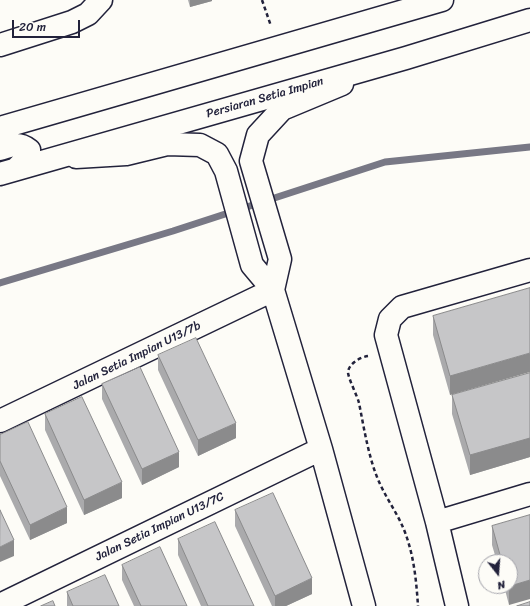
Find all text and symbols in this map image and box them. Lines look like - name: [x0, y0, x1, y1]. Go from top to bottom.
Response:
- scale bar: [14, 12, 82, 38]
- text: 20 m: [19, 16, 46, 38]
- street label: Persiaran Setia Impian: [205, 74, 325, 122]
- street label: Jalan Setia Impian U13/7b: [71, 319, 203, 393]
- street label: Jalan Setia Impian U13/7C: [93, 490, 227, 564]
- north arrow: [478, 554, 518, 594]
- text: N: [495, 575, 508, 595]

